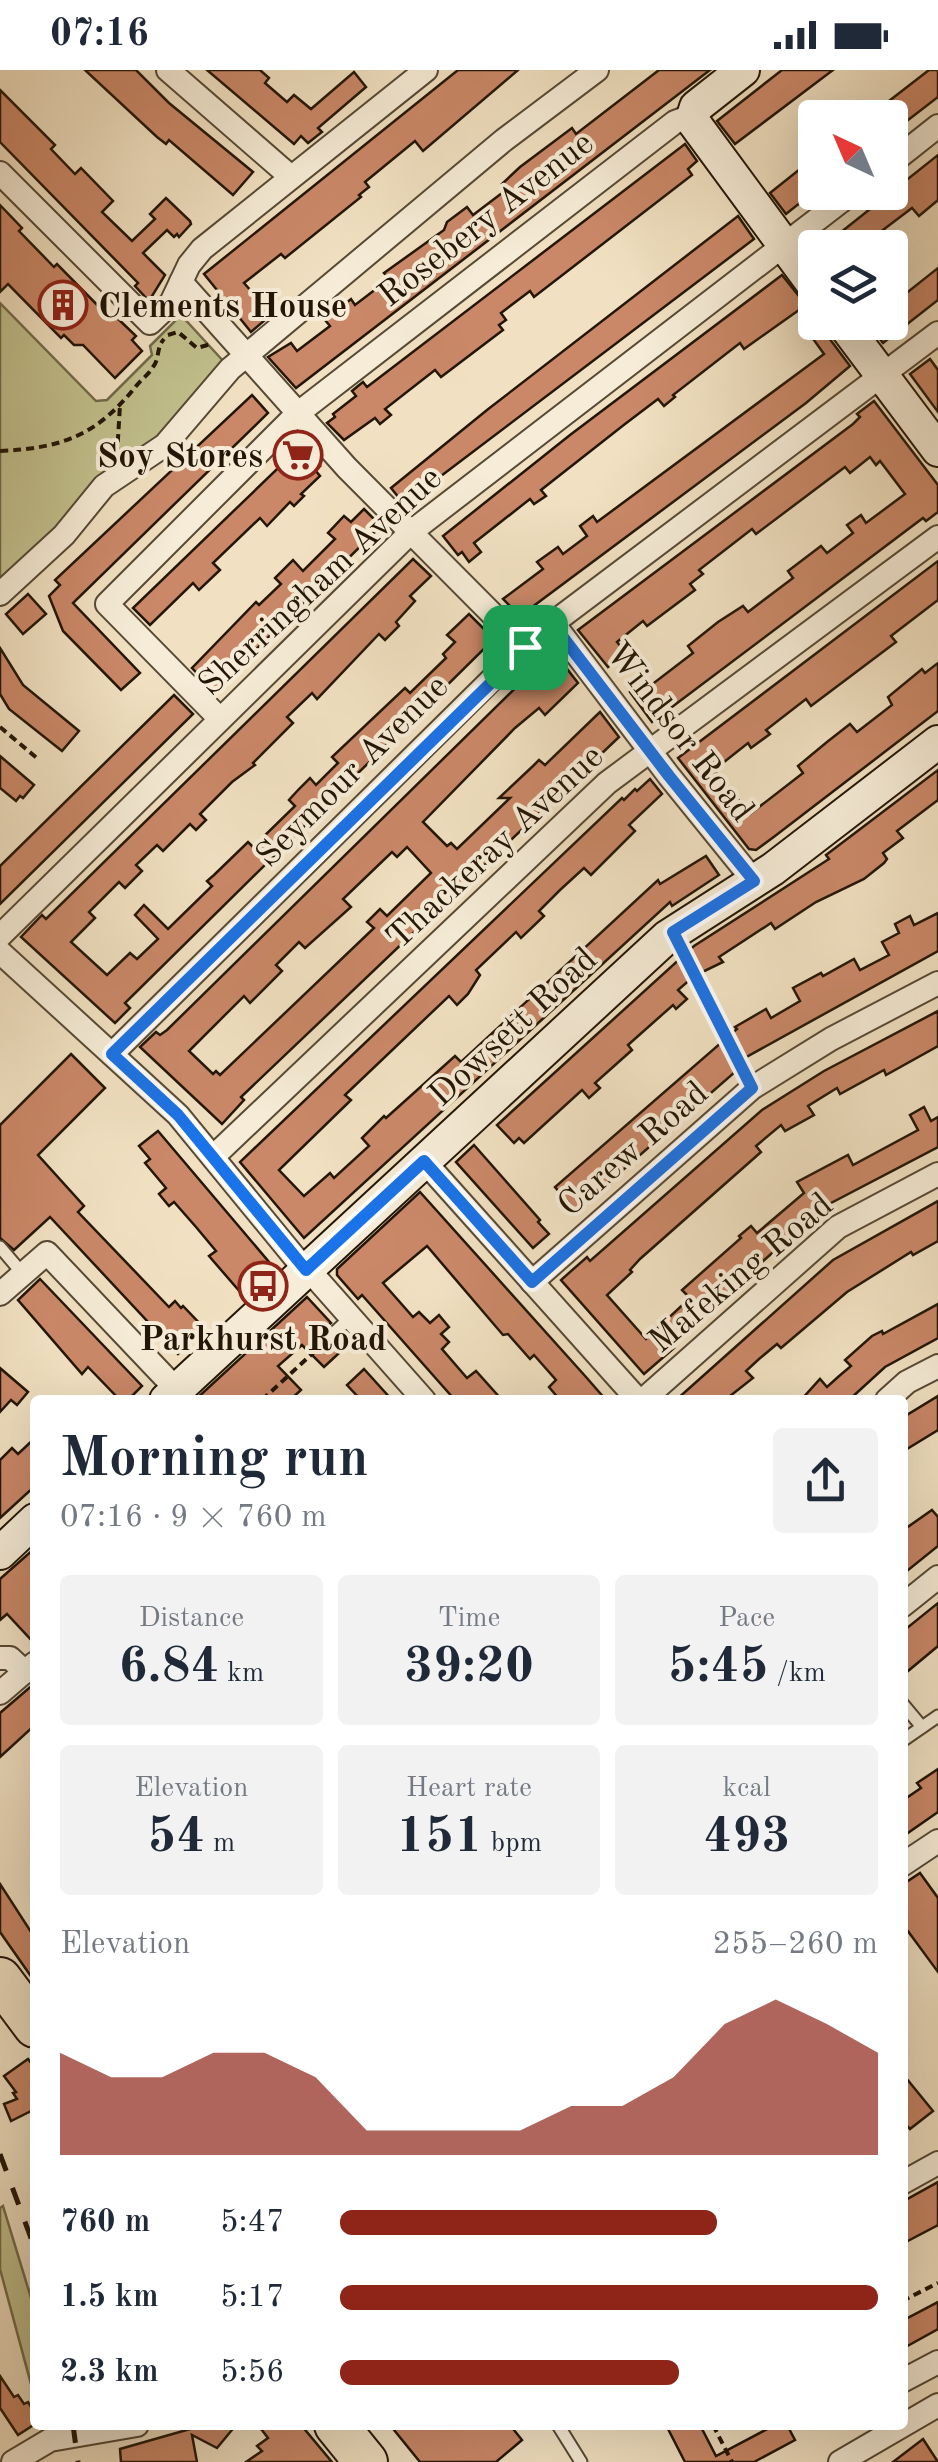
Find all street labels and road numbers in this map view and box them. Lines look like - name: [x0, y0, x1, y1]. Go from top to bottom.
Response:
- street label: Rosebery Avenue: [373, 126, 600, 314]
- street label: Sherringham Avenue: [193, 461, 449, 703]
- street label: Windsor Road: [598, 636, 760, 829]
- street label: Seymour Avenue: [250, 669, 455, 874]
- street label: Thackeray Avenue: [381, 739, 611, 957]
- street label: Dowsett Road: [423, 942, 604, 1114]
- street label: Carew Road: [552, 1076, 715, 1224]
- street label: Mafeking Road: [643, 1187, 840, 1360]

